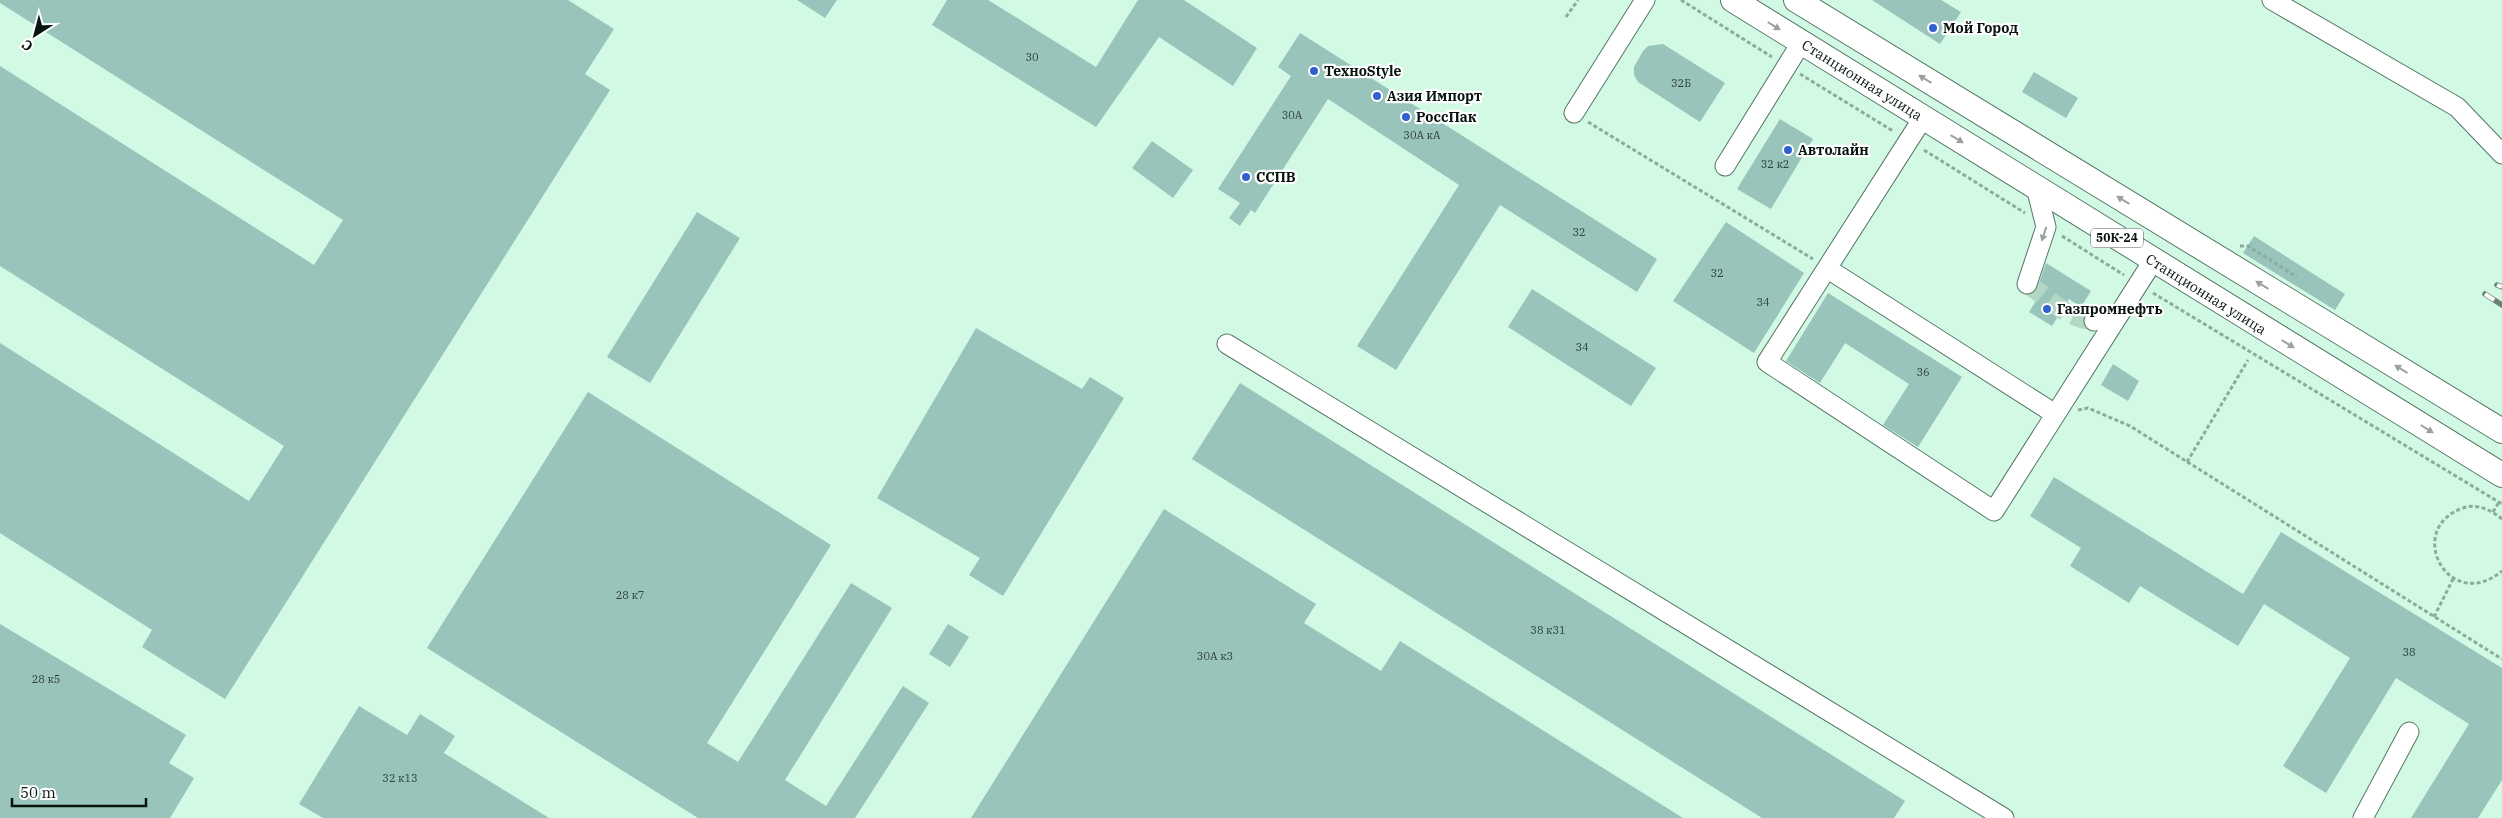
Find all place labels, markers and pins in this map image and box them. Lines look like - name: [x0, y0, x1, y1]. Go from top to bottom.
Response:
- place label: Мой Город: [1943, 19, 2018, 37]
- marker: Мой Город: [1927, 22, 1939, 34]
- place label: ТехноStyle: [1324, 62, 1402, 80]
- marker: ТехноStyle: [1308, 65, 1320, 77]
- place label: Азия Импорт: [1387, 87, 1482, 105]
- marker: Азия Импорт: [1371, 90, 1383, 102]
- place label: РоссПак: [1416, 108, 1477, 126]
- marker: РоссПак: [1400, 111, 1412, 123]
- place label: Автолайн: [1798, 141, 1869, 159]
- marker: Автолайн: [1782, 144, 1794, 156]
- place label: ССПВ: [1256, 168, 1296, 186]
- marker: ССПВ: [1240, 171, 1252, 183]
- place label: Газпромнефть: [2057, 300, 2163, 318]
- marker: Газпромнефть: [2041, 303, 2053, 315]

